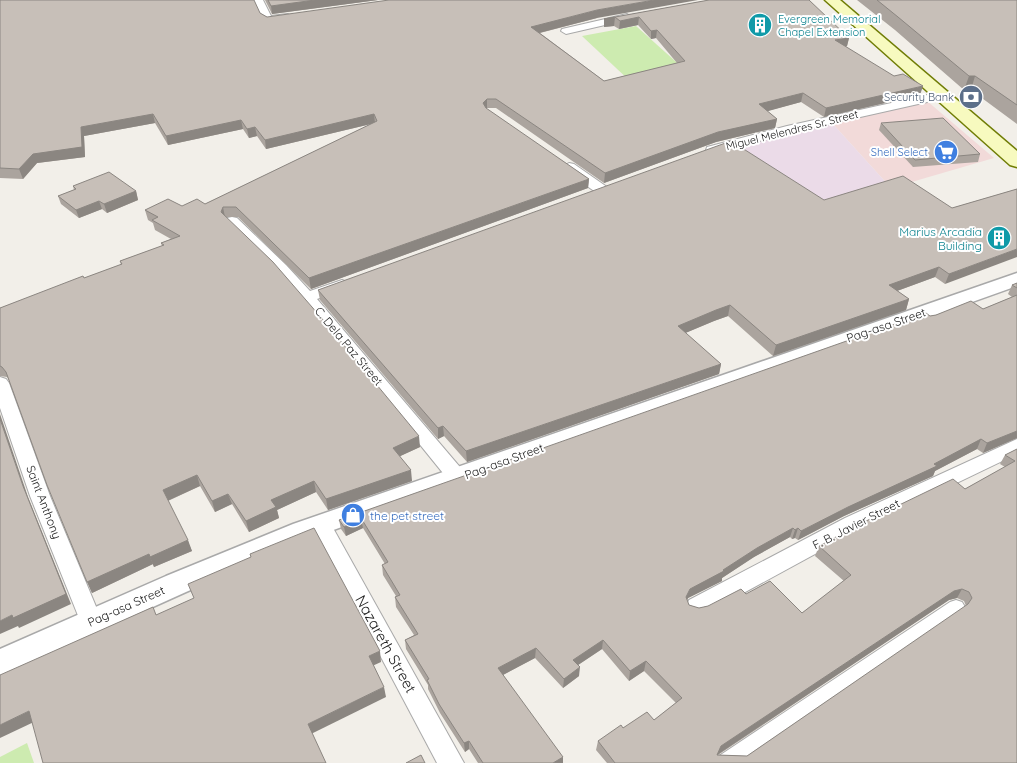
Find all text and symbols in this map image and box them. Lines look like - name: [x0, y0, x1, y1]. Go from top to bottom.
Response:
- building icon: Evergreen Memorial Chapel Extension: [747, 12, 773, 38]
- place label: Evergreen Memorial Chapel Extension: [778, 12, 881, 39]
- bank icon: Security Bank: [958, 84, 984, 110]
- place label: Security Bank: [884, 90, 954, 104]
- street label: Miguel Melendres Sr. Street: [724, 107, 860, 153]
- supermarket icon: Shell Select: [933, 139, 959, 165]
- place label: Shell Select: [871, 145, 928, 159]
- place label: Marius Arcadia Building: [899, 224, 982, 253]
- building icon: Marius Arcadia Building: [986, 225, 1012, 251]
- street label: C. Dela Paz Street: [312, 304, 386, 388]
- street label: Pag-asa Street: [844, 304, 928, 346]
- street label: Pag-asa Street: [462, 440, 546, 482]
- street label: Saint Anthony: [23, 463, 65, 541]
- street label: F. B. Javier Street: [810, 496, 902, 552]
- shop icon: the pet street: [340, 502, 366, 528]
- place label: the pet street: [370, 508, 444, 523]
- street label: Pag-asa Street: [85, 582, 167, 630]
- street label: Nazareth Street: [351, 592, 421, 696]

